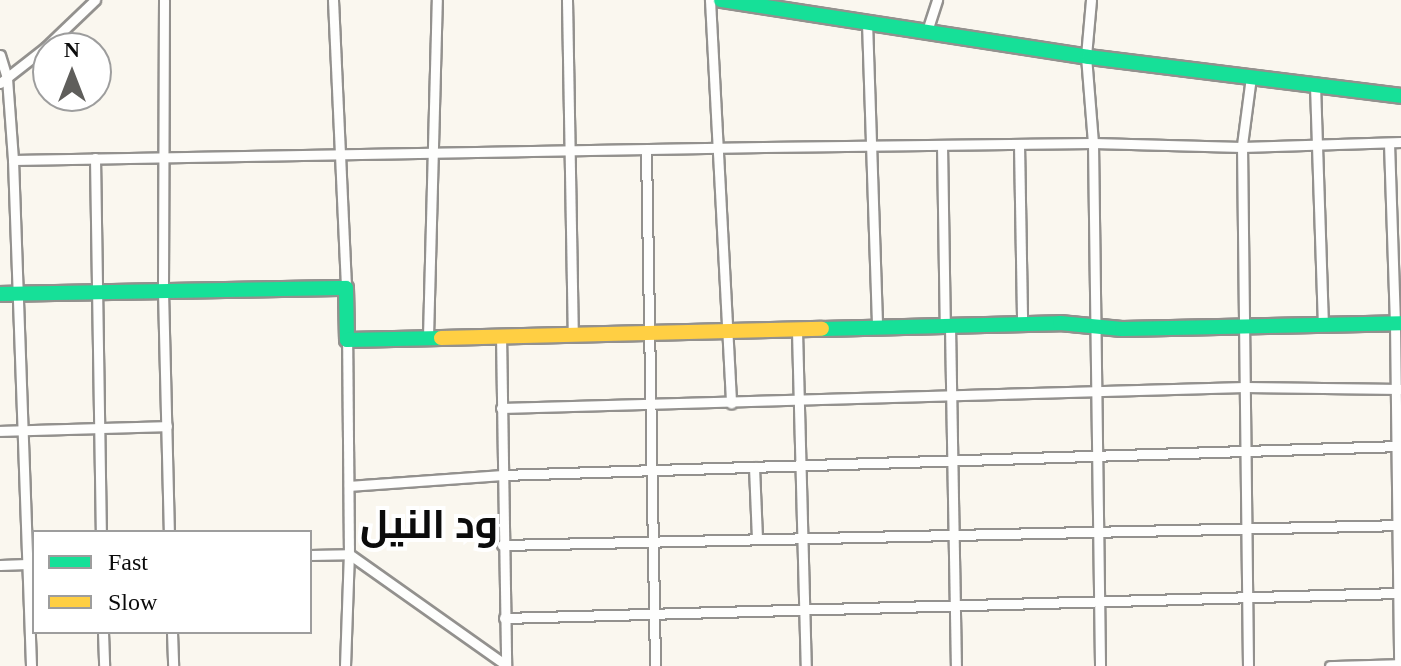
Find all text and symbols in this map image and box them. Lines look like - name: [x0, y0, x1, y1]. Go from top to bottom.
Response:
- north arrow: [32, 32, 112, 112]
- text: N: [64, 37, 80, 62]
- district label: ود النيل: [360, 501, 498, 549]
- legend: [32, 530, 312, 634]
- text: Fast: [108, 549, 148, 575]
- text: Slow: [108, 589, 157, 615]

